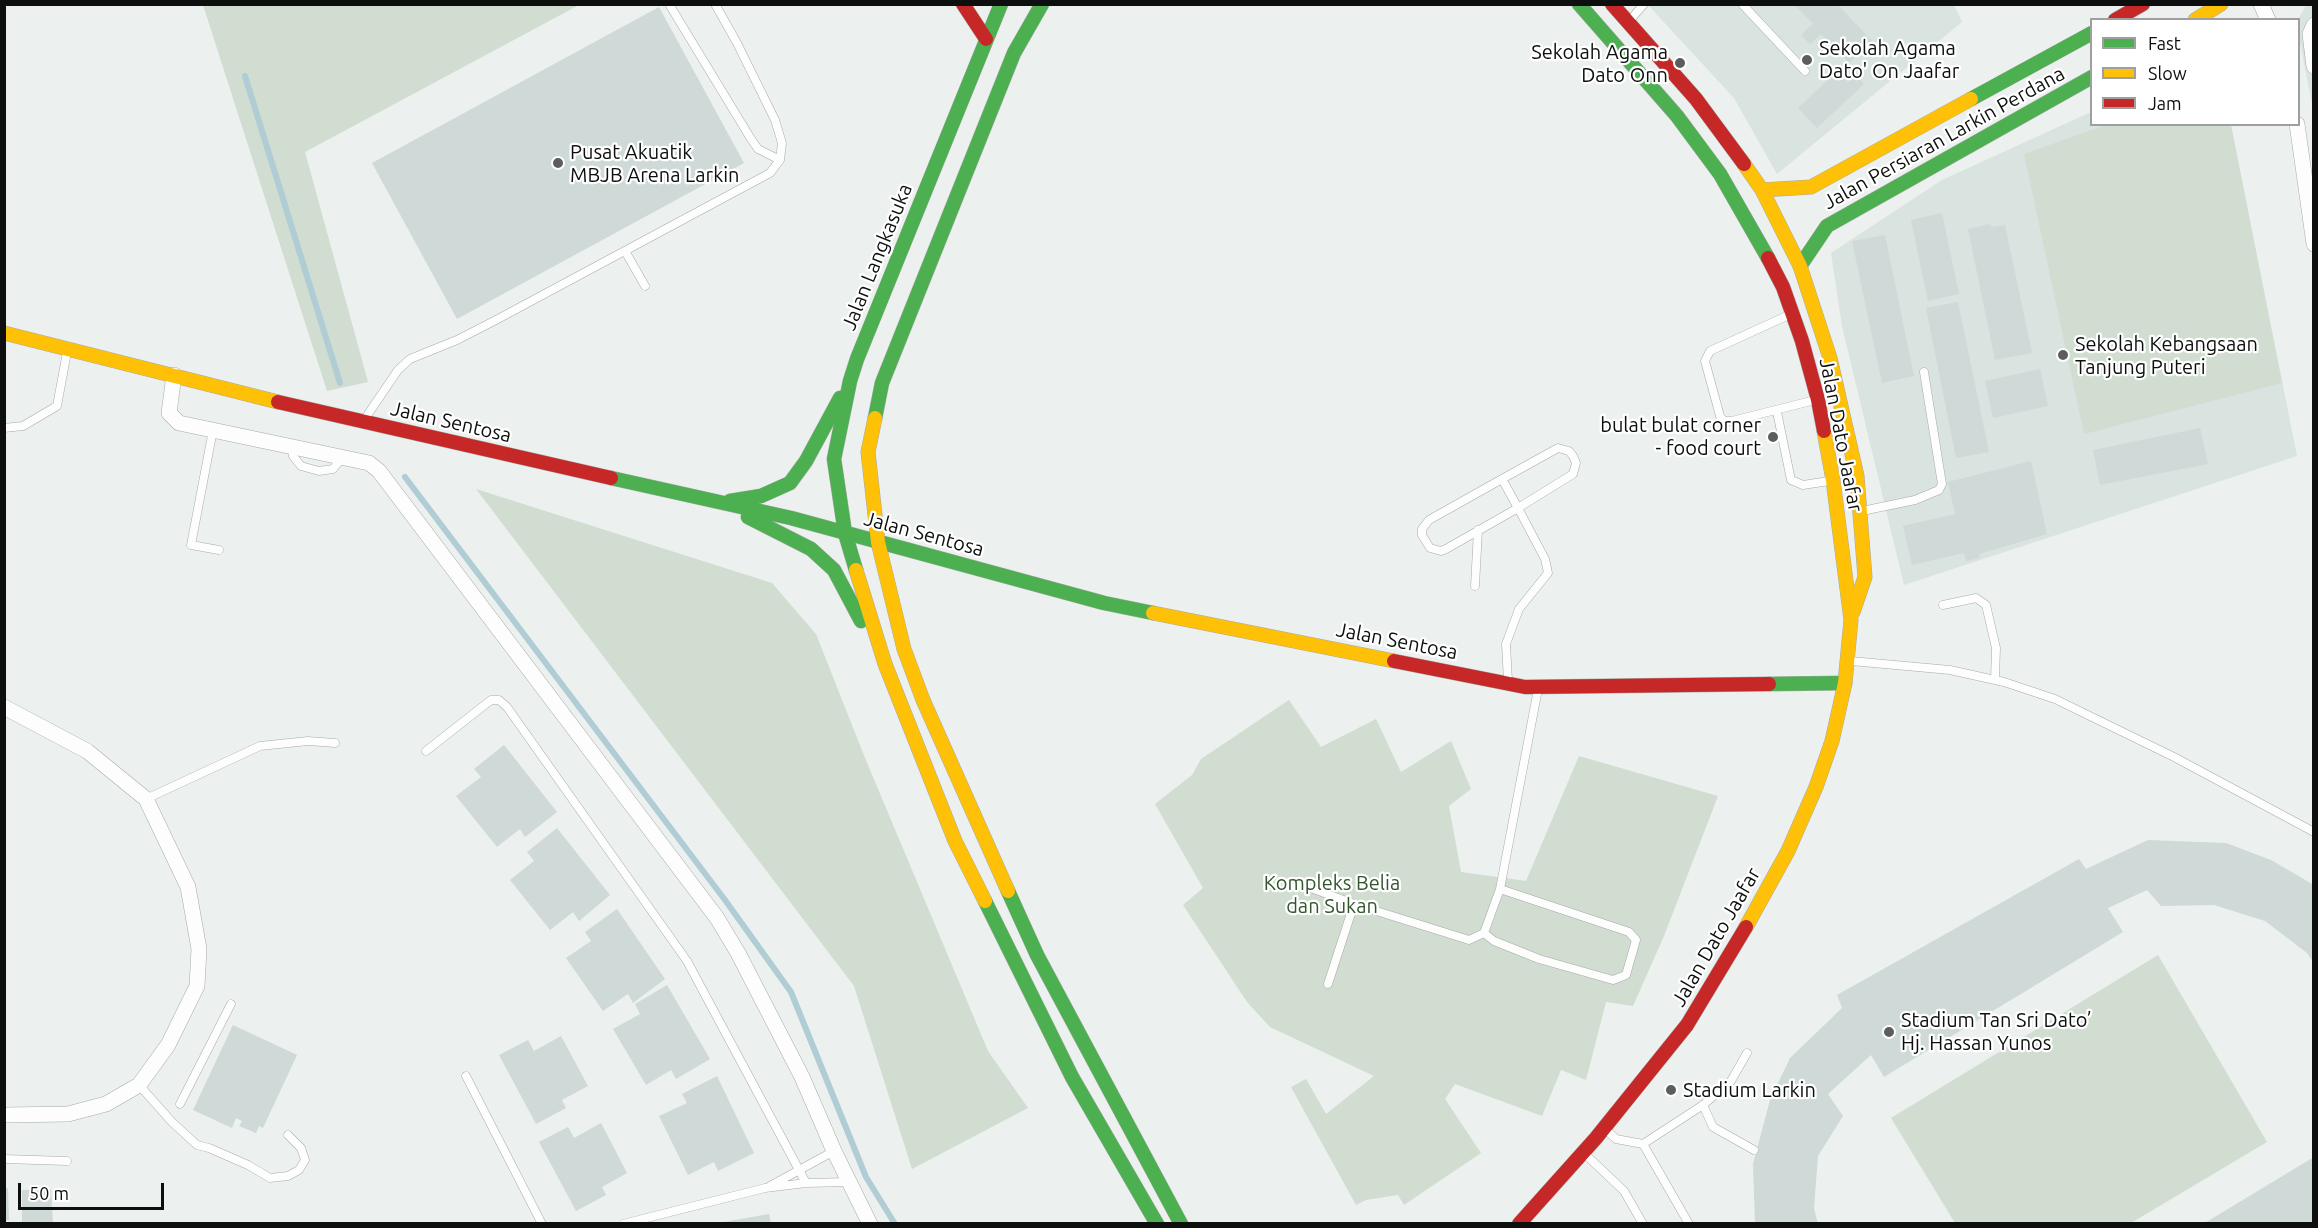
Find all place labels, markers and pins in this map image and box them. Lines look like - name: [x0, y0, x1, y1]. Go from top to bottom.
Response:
- place label: Sekolah Agama Dato' On Jaafar: [1819, 36, 1959, 83]
- place label: Sekolah Agama Dato Onn: [1531, 40, 1668, 87]
- marker: Sekolah Agama Dato' On Jaafar: [1800, 53, 1814, 67]
- marker: Sekolah Agama Dato Onn: [1673, 56, 1687, 70]
- place label: Pusat Akuatik MBJB Arena Larkin: [570, 140, 740, 187]
- marker: Pusat Akuatik MBJB Arena Larkin: [551, 156, 565, 170]
- place label: Sekolah Kebangsaan Tanjung Puteri: [2075, 332, 2258, 379]
- marker: Sekolah Kebangsaan Tanjung Puteri: [2056, 348, 2070, 362]
- place label: bulat bulat corner - food court: [1600, 413, 1761, 460]
- marker: bulat bulat corner - food court: [1766, 430, 1780, 444]
- place label: Stadium Tan Sri Dato’ Hj. Hassan Yunos: [1901, 1008, 2092, 1055]
- marker: Stadium Tan Sri Dato’ Hj. Hassan Yunos: [1882, 1025, 1896, 1039]
- place label: Stadium Larkin: [1683, 1078, 1816, 1102]
- marker: Stadium Larkin: [1664, 1083, 1678, 1097]

